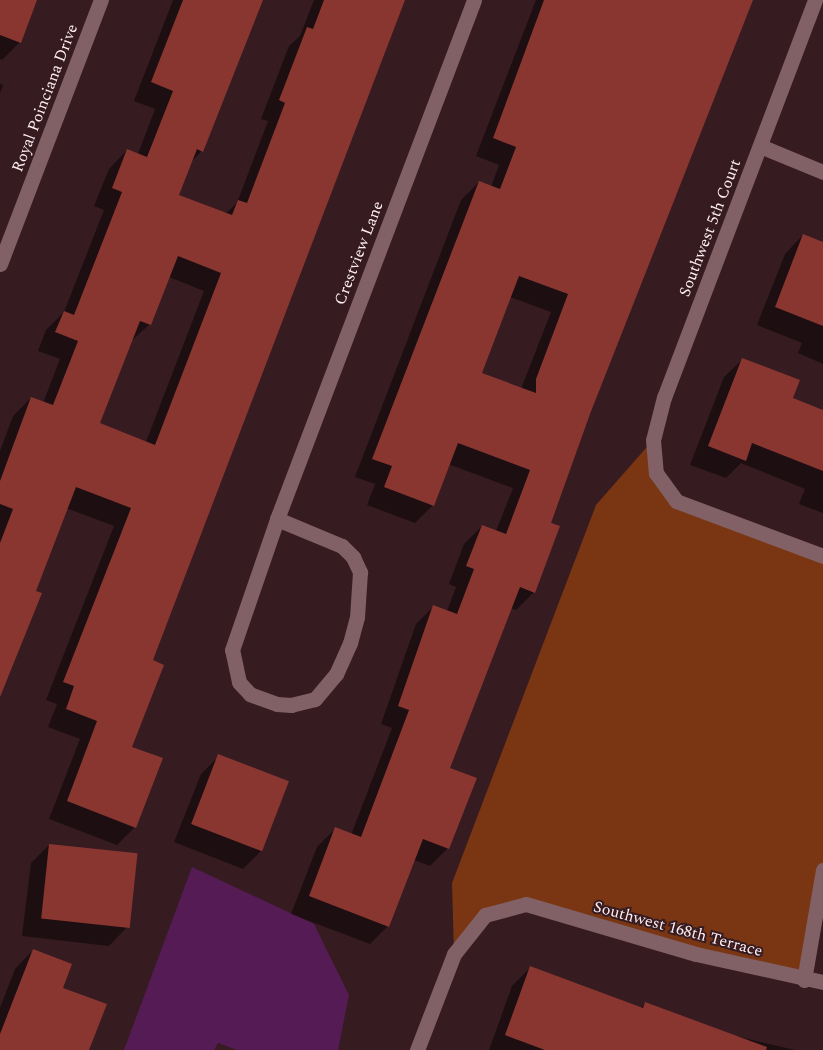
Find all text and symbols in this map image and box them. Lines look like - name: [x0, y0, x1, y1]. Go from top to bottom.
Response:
- street label: Royal Poinciana Drive: [8, 21, 82, 175]
- street label: Southwest 5th Court: [675, 157, 745, 299]
- street label: Crestview Lane: [330, 198, 388, 308]
- street label: Southwest 168th Terrace: [591, 897, 765, 961]

